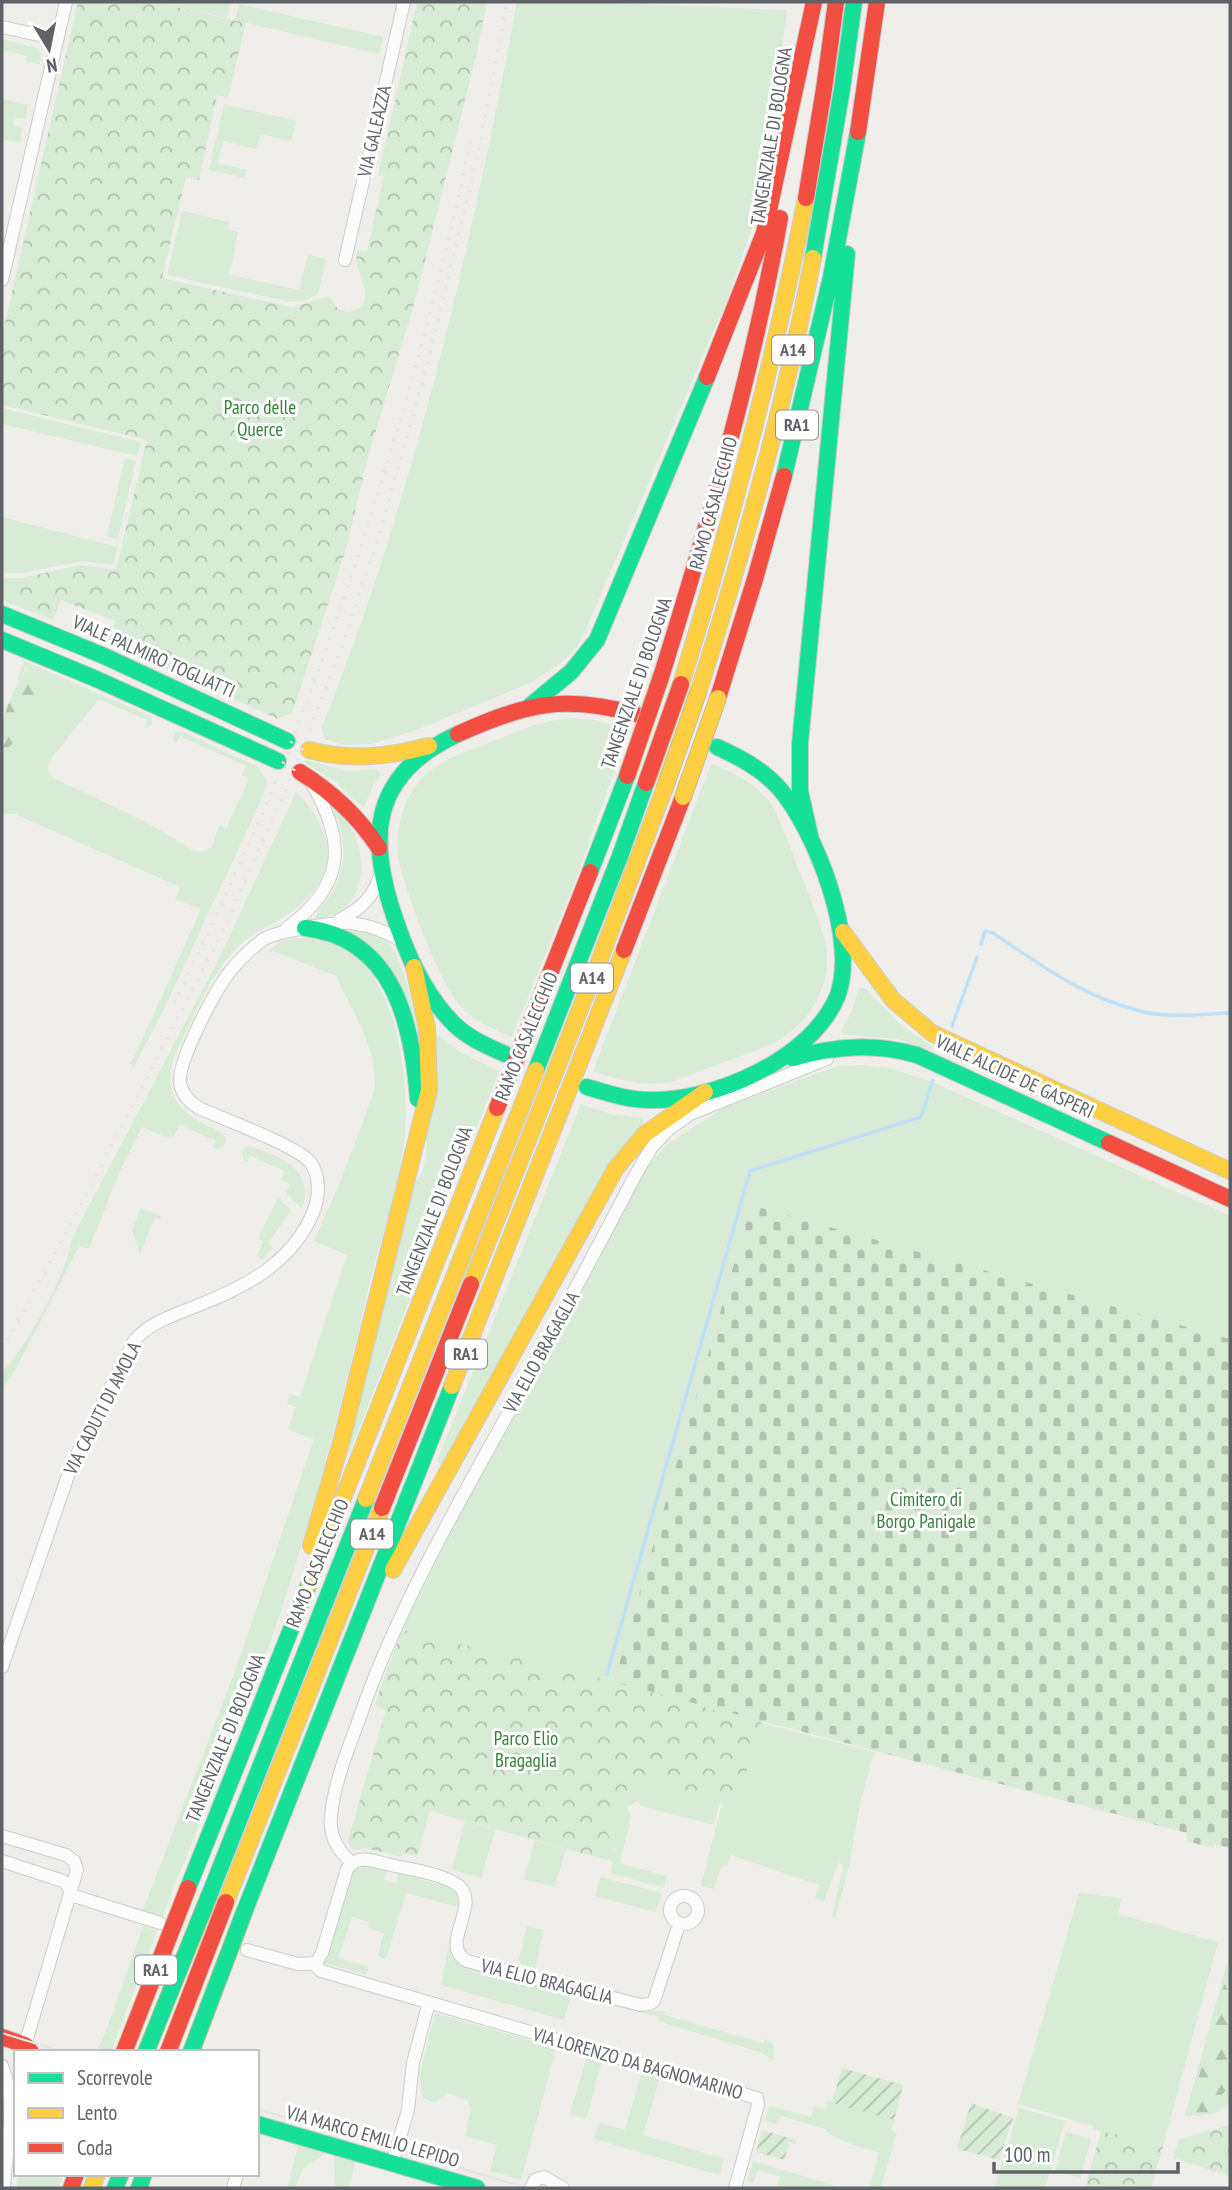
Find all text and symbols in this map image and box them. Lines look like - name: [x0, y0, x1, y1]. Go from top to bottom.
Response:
- north arrow: [14, 14, 84, 84]
- street label: TANGENZIALE DI BOLOGNA: [745, 45, 797, 227]
- text: N: [45, 53, 59, 78]
- street label: VIA GALEAZZA: [352, 83, 396, 180]
- road number: A14: [772, 336, 814, 364]
- park label: Parco delle Querce: [224, 395, 296, 441]
- road number: RA1: [776, 410, 818, 440]
- street label: RAMO CASALECCHIO: [684, 434, 742, 572]
- street label: TANGENZIALE DI BOLOGNA: [595, 594, 677, 772]
- street label: VIALE PALMIRO TOGLIATTI: [68, 609, 239, 703]
- road number: A14: [571, 964, 613, 993]
- street label: RAMO CASALECCHIO: [489, 968, 563, 1104]
- street label: VIALE ALCIDE DE GASPERI: [931, 1028, 1098, 1123]
- street label: TANGENZIALE DI BOLOGNA: [391, 1123, 477, 1299]
- street label: VIA ELIO BRAGAGLIA: [497, 1287, 584, 1418]
- street label: VIA CADUTI DI AMOLA: [58, 1337, 146, 1479]
- road number: RA1: [445, 1339, 487, 1368]
- park label: Cimitero di Borgo Panigale: [876, 1487, 976, 1533]
- street label: RAMO CASALECCHIO: [280, 1495, 354, 1631]
- road number: A14: [351, 1520, 393, 1548]
- street label: TANGENZIALE DI BOLOGNA: [180, 1650, 270, 1826]
- park label: Parco Elio Bragaglia: [494, 1726, 558, 1772]
- street label: VIA ELIO BRAGAGLIA: [477, 1953, 616, 2009]
- road number: RA1: [135, 1956, 177, 1984]
- street label: VIA LORENZO DA BAGNOMARINO: [529, 2021, 746, 2105]
- legend: [14, 2050, 259, 2176]
- text: Scorrevole: [77, 2064, 153, 2091]
- text: Lento: [77, 2099, 117, 2126]
- street label: VIA MARCO EMILIO LEPIDO: [283, 2100, 462, 2172]
- scale bar: [994, 2130, 1178, 2174]
- text: Coda: [77, 2134, 113, 2161]
- text: 100 m: [1004, 2141, 1050, 2168]

